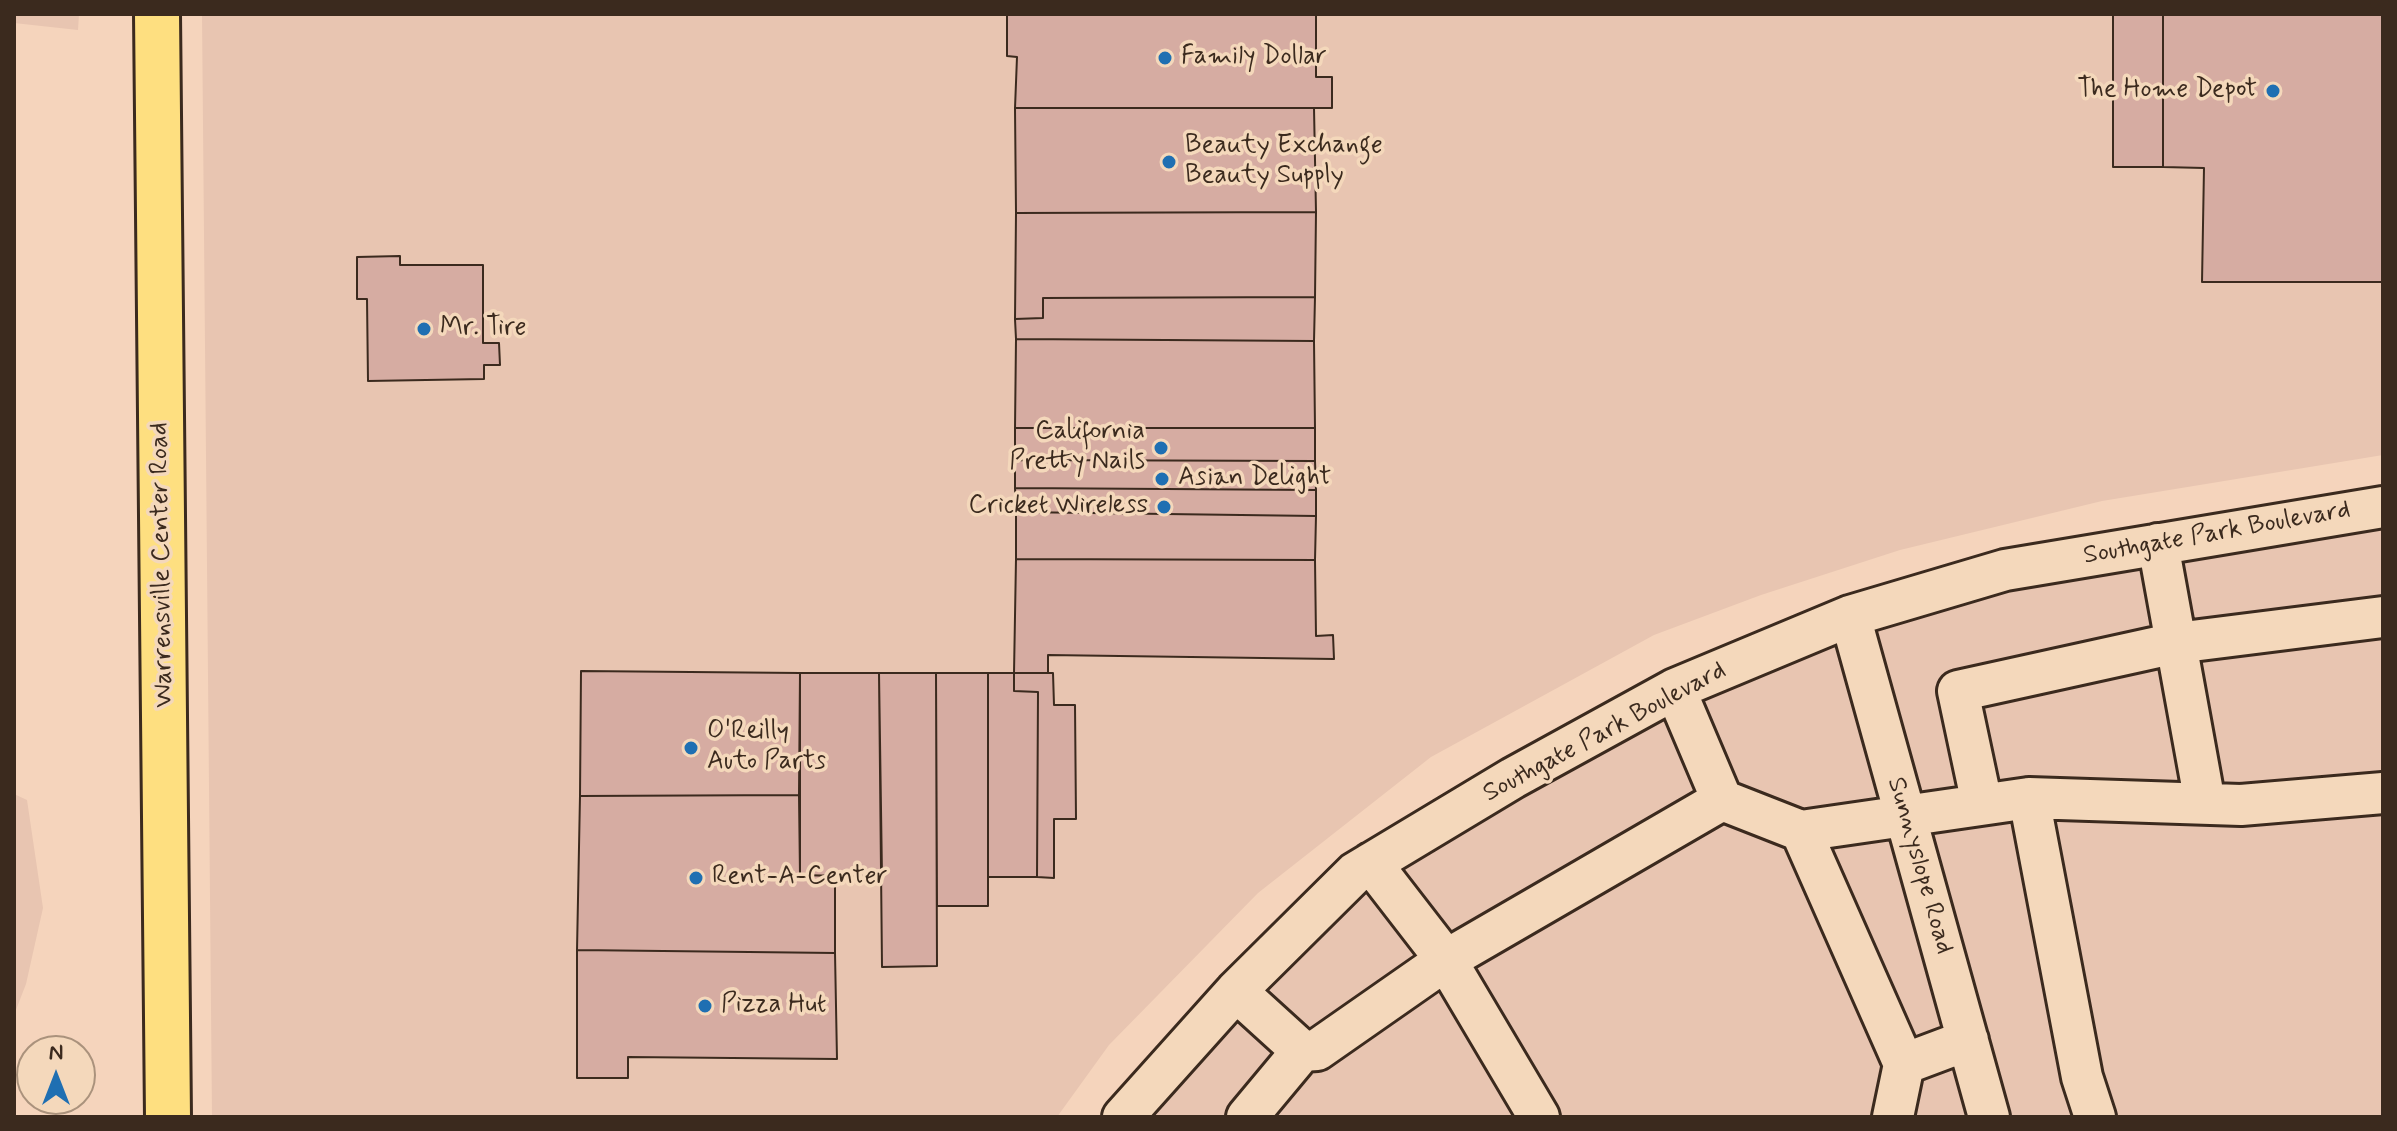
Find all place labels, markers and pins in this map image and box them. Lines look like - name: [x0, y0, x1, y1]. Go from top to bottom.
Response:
- place label: Family Dollar: [1181, 42, 1327, 74]
- marker: Family Dollar: [1156, 49, 1174, 67]
- place label: The Home Depot: [2077, 75, 2257, 107]
- marker: The Home Depot: [2264, 82, 2282, 100]
- place label: Beauty Exchange Beauty Supply: [1185, 131, 1383, 192]
- marker: Beauty Exchange Beauty Supply: [1160, 153, 1178, 171]
- place label: Mr. Tire: [440, 313, 526, 345]
- marker: Mr. Tire: [415, 320, 433, 338]
- place label: California Pretty Nails: [1009, 417, 1145, 478]
- marker: California Pretty Nails: [1152, 439, 1170, 457]
- place label: Asian Delight: [1178, 463, 1331, 495]
- marker: Asian Delight: [1153, 470, 1171, 488]
- place label: Cricket Wireless: [969, 491, 1148, 523]
- marker: Cricket Wireless: [1155, 498, 1173, 516]
- place label: O'Reilly Auto Parts: [707, 717, 826, 778]
- marker: O'Reilly Auto Parts: [682, 739, 700, 757]
- place label: Rent-A-Center: [712, 862, 888, 894]
- marker: Rent-A-Center: [687, 869, 705, 887]
- place label: Pizza Hut: [721, 990, 827, 1022]
- marker: Pizza Hut: [696, 997, 714, 1015]

